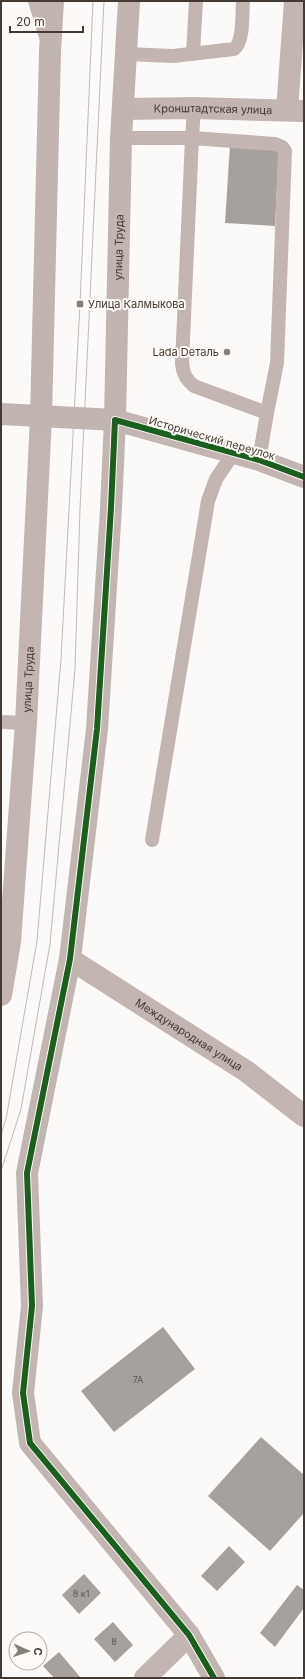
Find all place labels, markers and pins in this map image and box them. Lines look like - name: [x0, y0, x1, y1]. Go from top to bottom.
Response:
- place label: Улица Калмыкова: [88, 297, 185, 311]
- marker: Улица Калмыкова: [75, 299, 85, 309]
- place label: Lada Dеталь: [152, 345, 219, 359]
- marker: Lada Dеталь: [222, 347, 232, 357]

